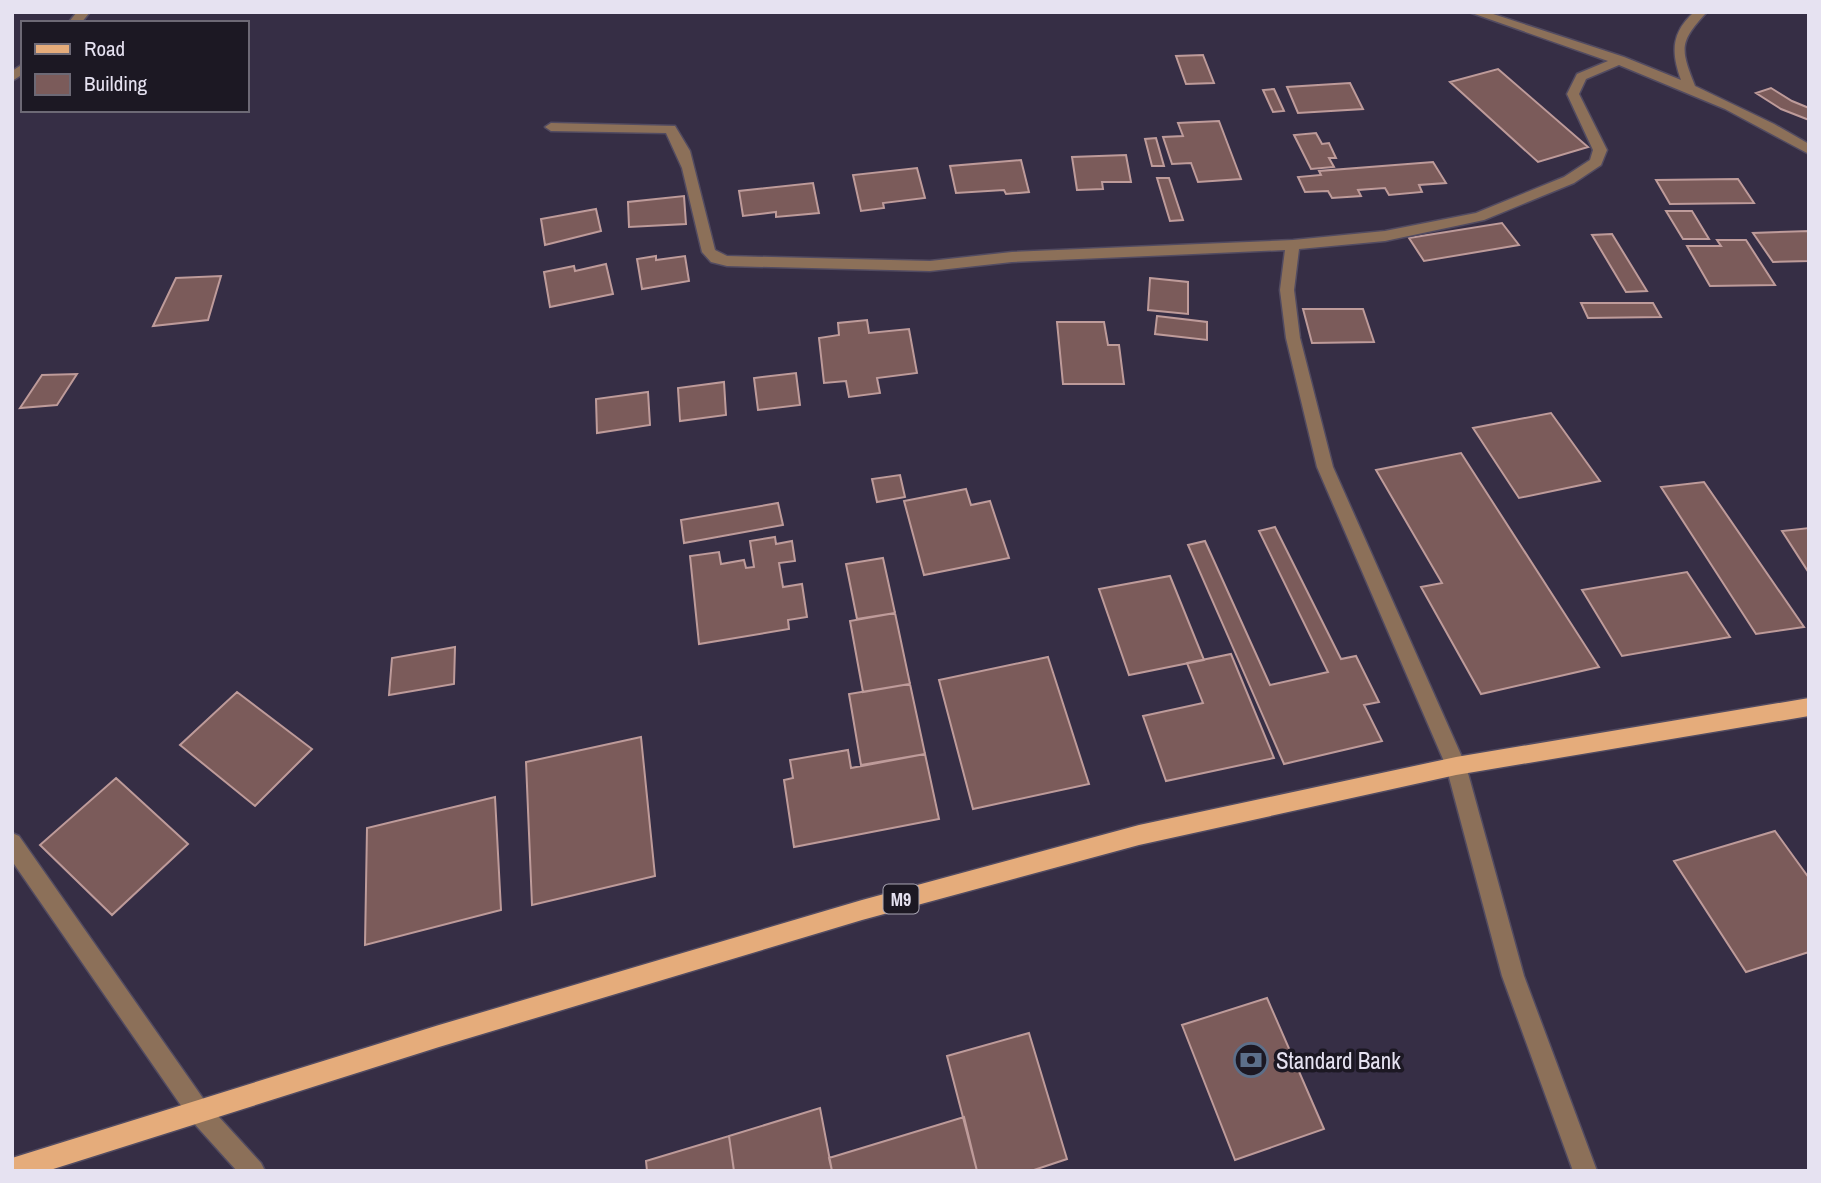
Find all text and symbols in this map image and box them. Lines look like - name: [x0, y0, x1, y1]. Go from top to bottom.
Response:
- legend: [21, 21, 248, 112]
- text: Road: [84, 34, 125, 63]
- text: Building: [84, 69, 148, 98]
- road number: M9: [884, 884, 918, 914]
- bank icon: Standard Bank: [1232, 1041, 1270, 1079]
- place label: Standard Bank: [1276, 1045, 1401, 1076]

